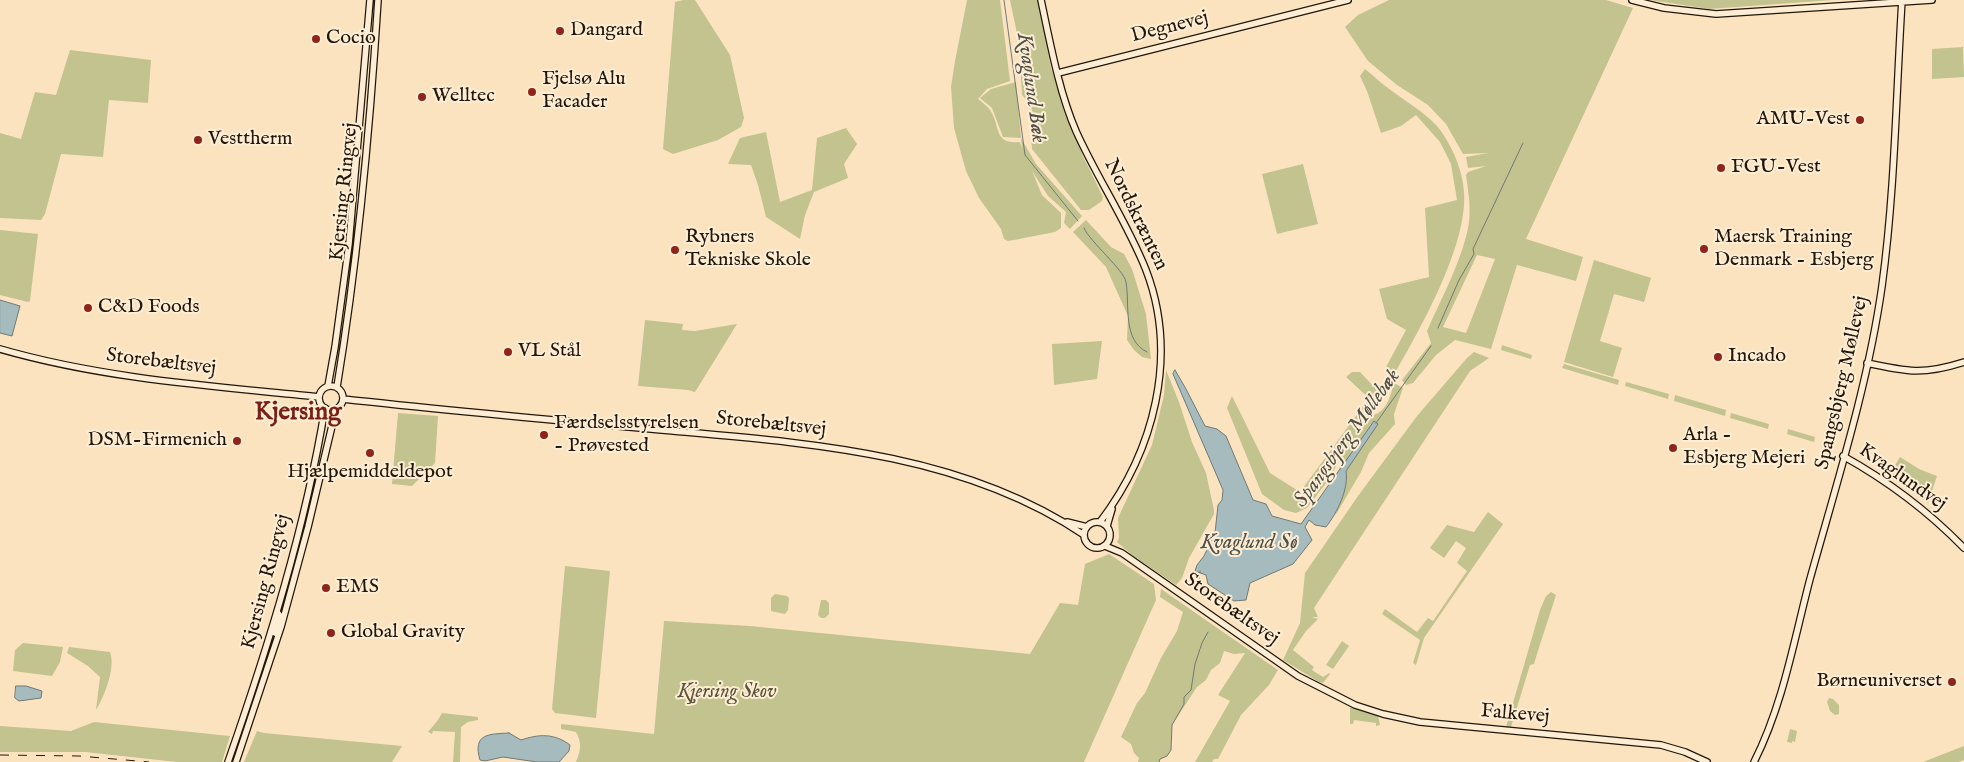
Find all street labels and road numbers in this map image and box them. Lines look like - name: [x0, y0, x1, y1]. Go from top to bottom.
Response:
- street label: Degnevej: [1129, 7, 1211, 49]
- street label: Kjersing Ringvej: [326, 122, 364, 262]
- street label: Nordskrænten: [1098, 155, 1172, 275]
- street label: Spangsbjerg Møllevej: [1811, 294, 1875, 472]
- street label: Storebæltsvej: [105, 344, 217, 382]
- street label: Storebæltsvej: [715, 407, 827, 443]
- street label: Kvaglundvej: [1853, 439, 1951, 517]
- street label: Kjersing Ringvej: [237, 512, 297, 652]
- street label: Storebæltsvej: [1179, 569, 1283, 651]
- street label: Falkevej: [1480, 700, 1550, 730]

